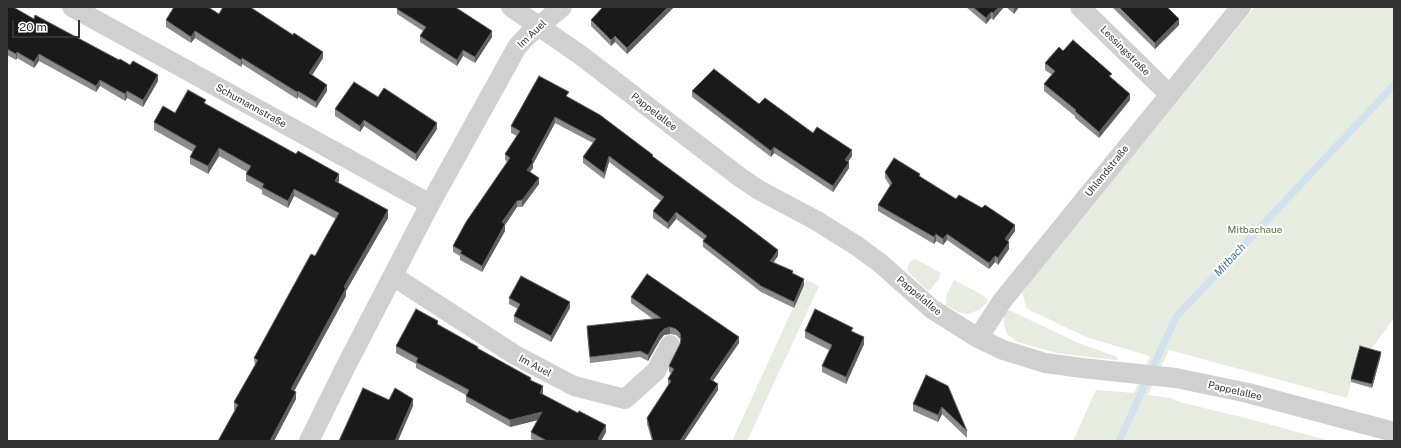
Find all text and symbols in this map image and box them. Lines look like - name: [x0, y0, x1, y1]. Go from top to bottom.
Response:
- scale bar: [14, 12, 82, 38]
- street label: Im Auel: [515, 17, 549, 51]
- text: 20 m: [19, 20, 47, 34]
- street label: Lessingstraße: [1098, 24, 1152, 78]
- street label: Schumannstraße: [214, 82, 288, 130]
- street label: Pappelallee: [629, 90, 679, 134]
- street label: Uhlandstraße: [1083, 143, 1131, 199]
- park label: Mitbachaue: [1228, 224, 1282, 236]
- water label: Mitbach: [1211, 241, 1249, 279]
- street label: Pappelallee: [894, 274, 944, 318]
- street label: Im Auel: [517, 352, 553, 380]
- street label: Pappelallee: [1207, 379, 1263, 403]

